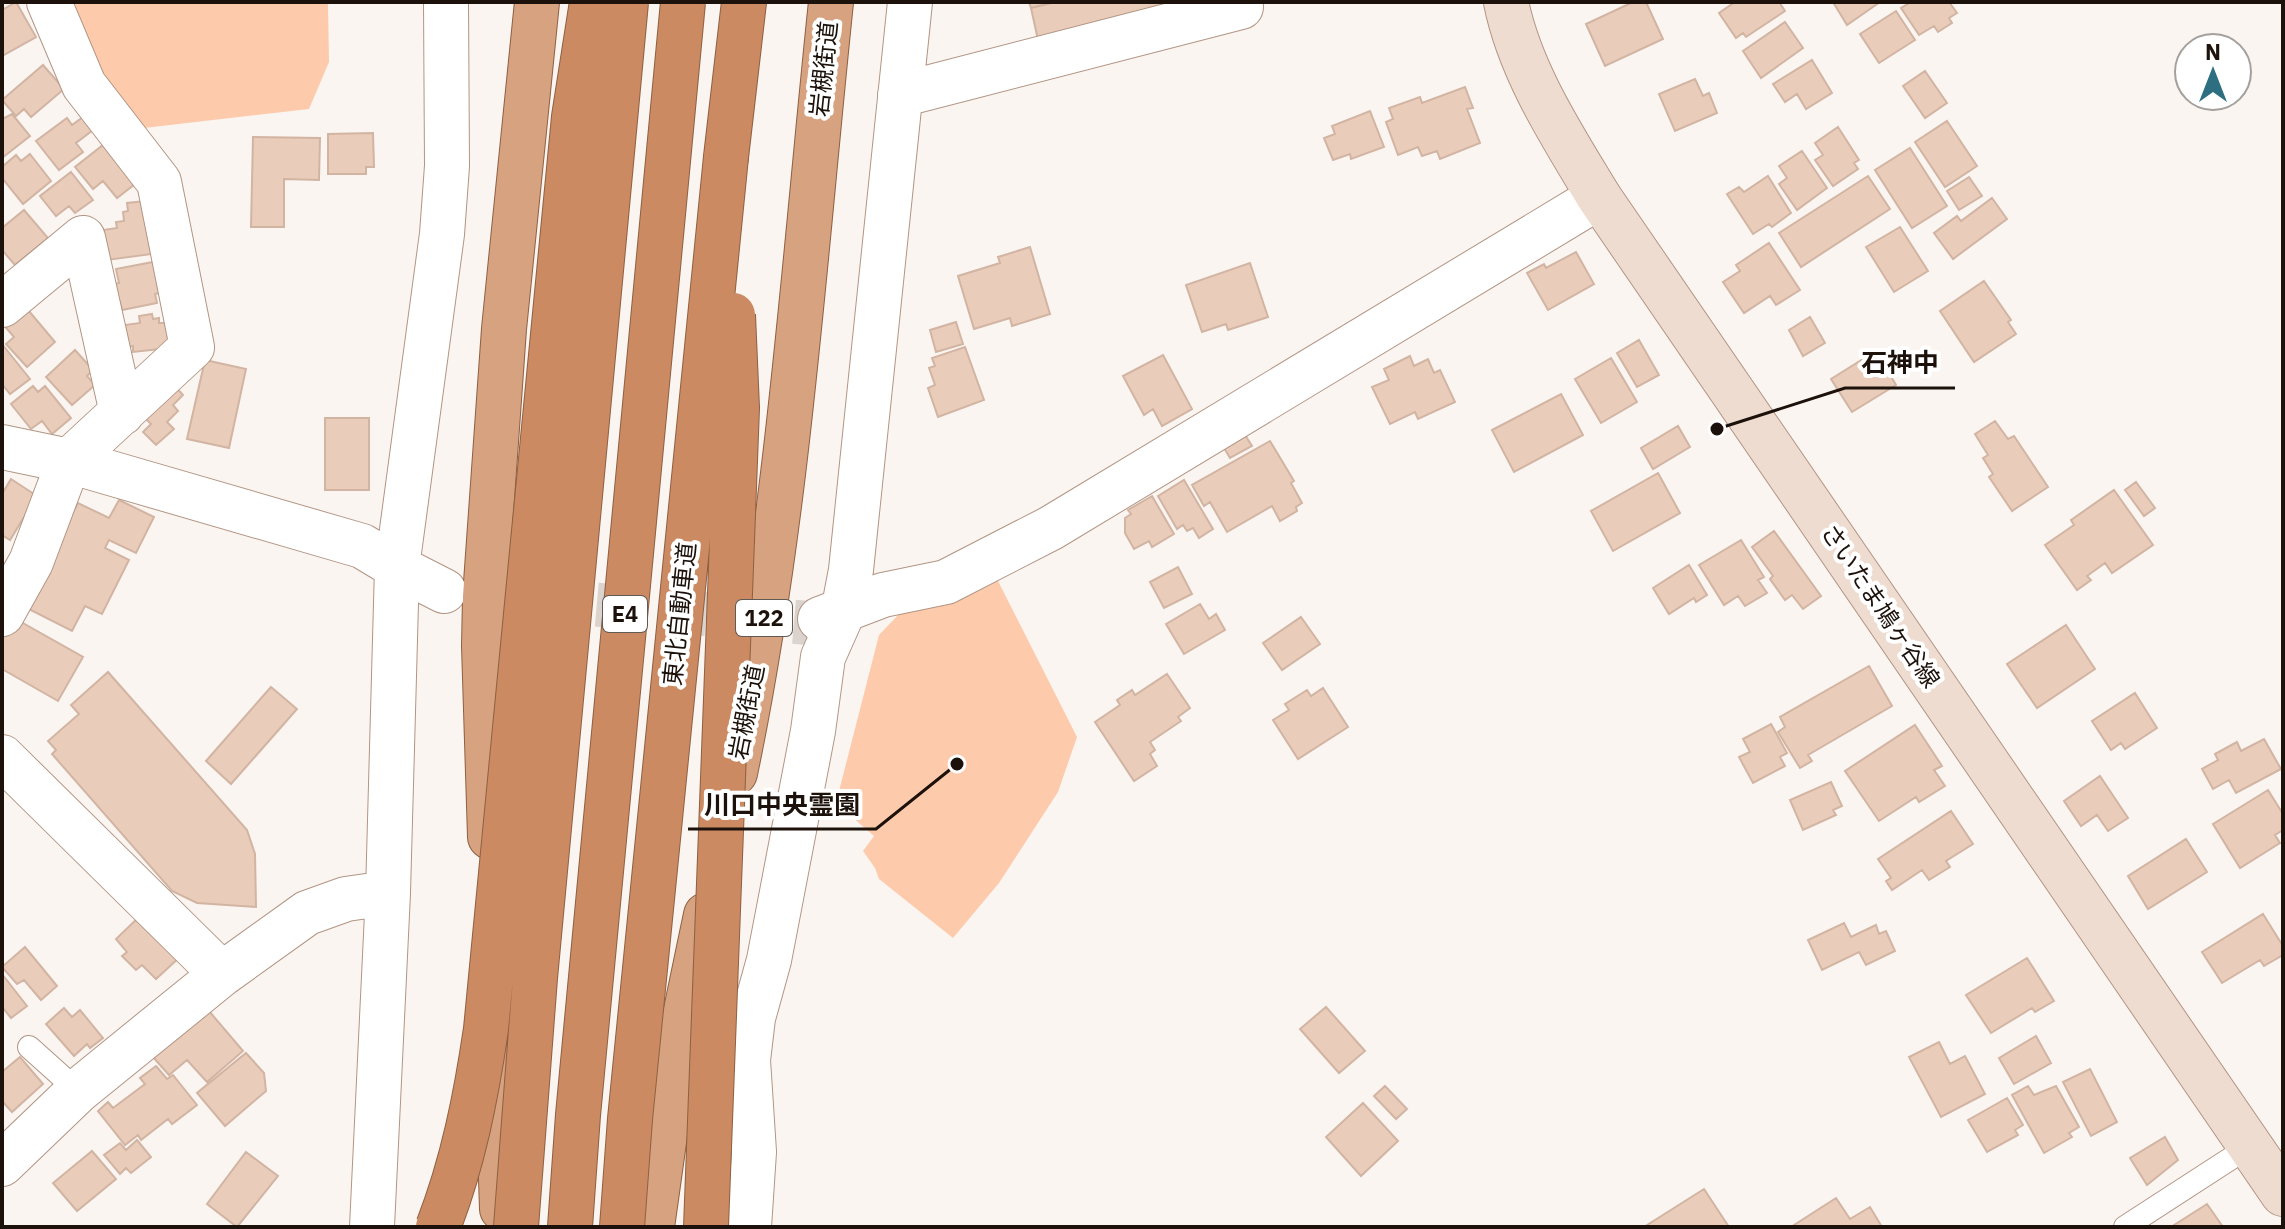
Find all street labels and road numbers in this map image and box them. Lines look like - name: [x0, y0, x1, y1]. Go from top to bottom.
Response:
- street label: 岩槻街道: [802, 19, 844, 118]
- street label: さいたま鳩ヶ谷線: [1814, 517, 1948, 694]
- street label: 東北自動車道: [656, 541, 702, 687]
- road number: E4: [603, 596, 647, 632]
- road number: 122: [736, 600, 792, 636]
- street label: 岩槻街道: [721, 662, 771, 762]

